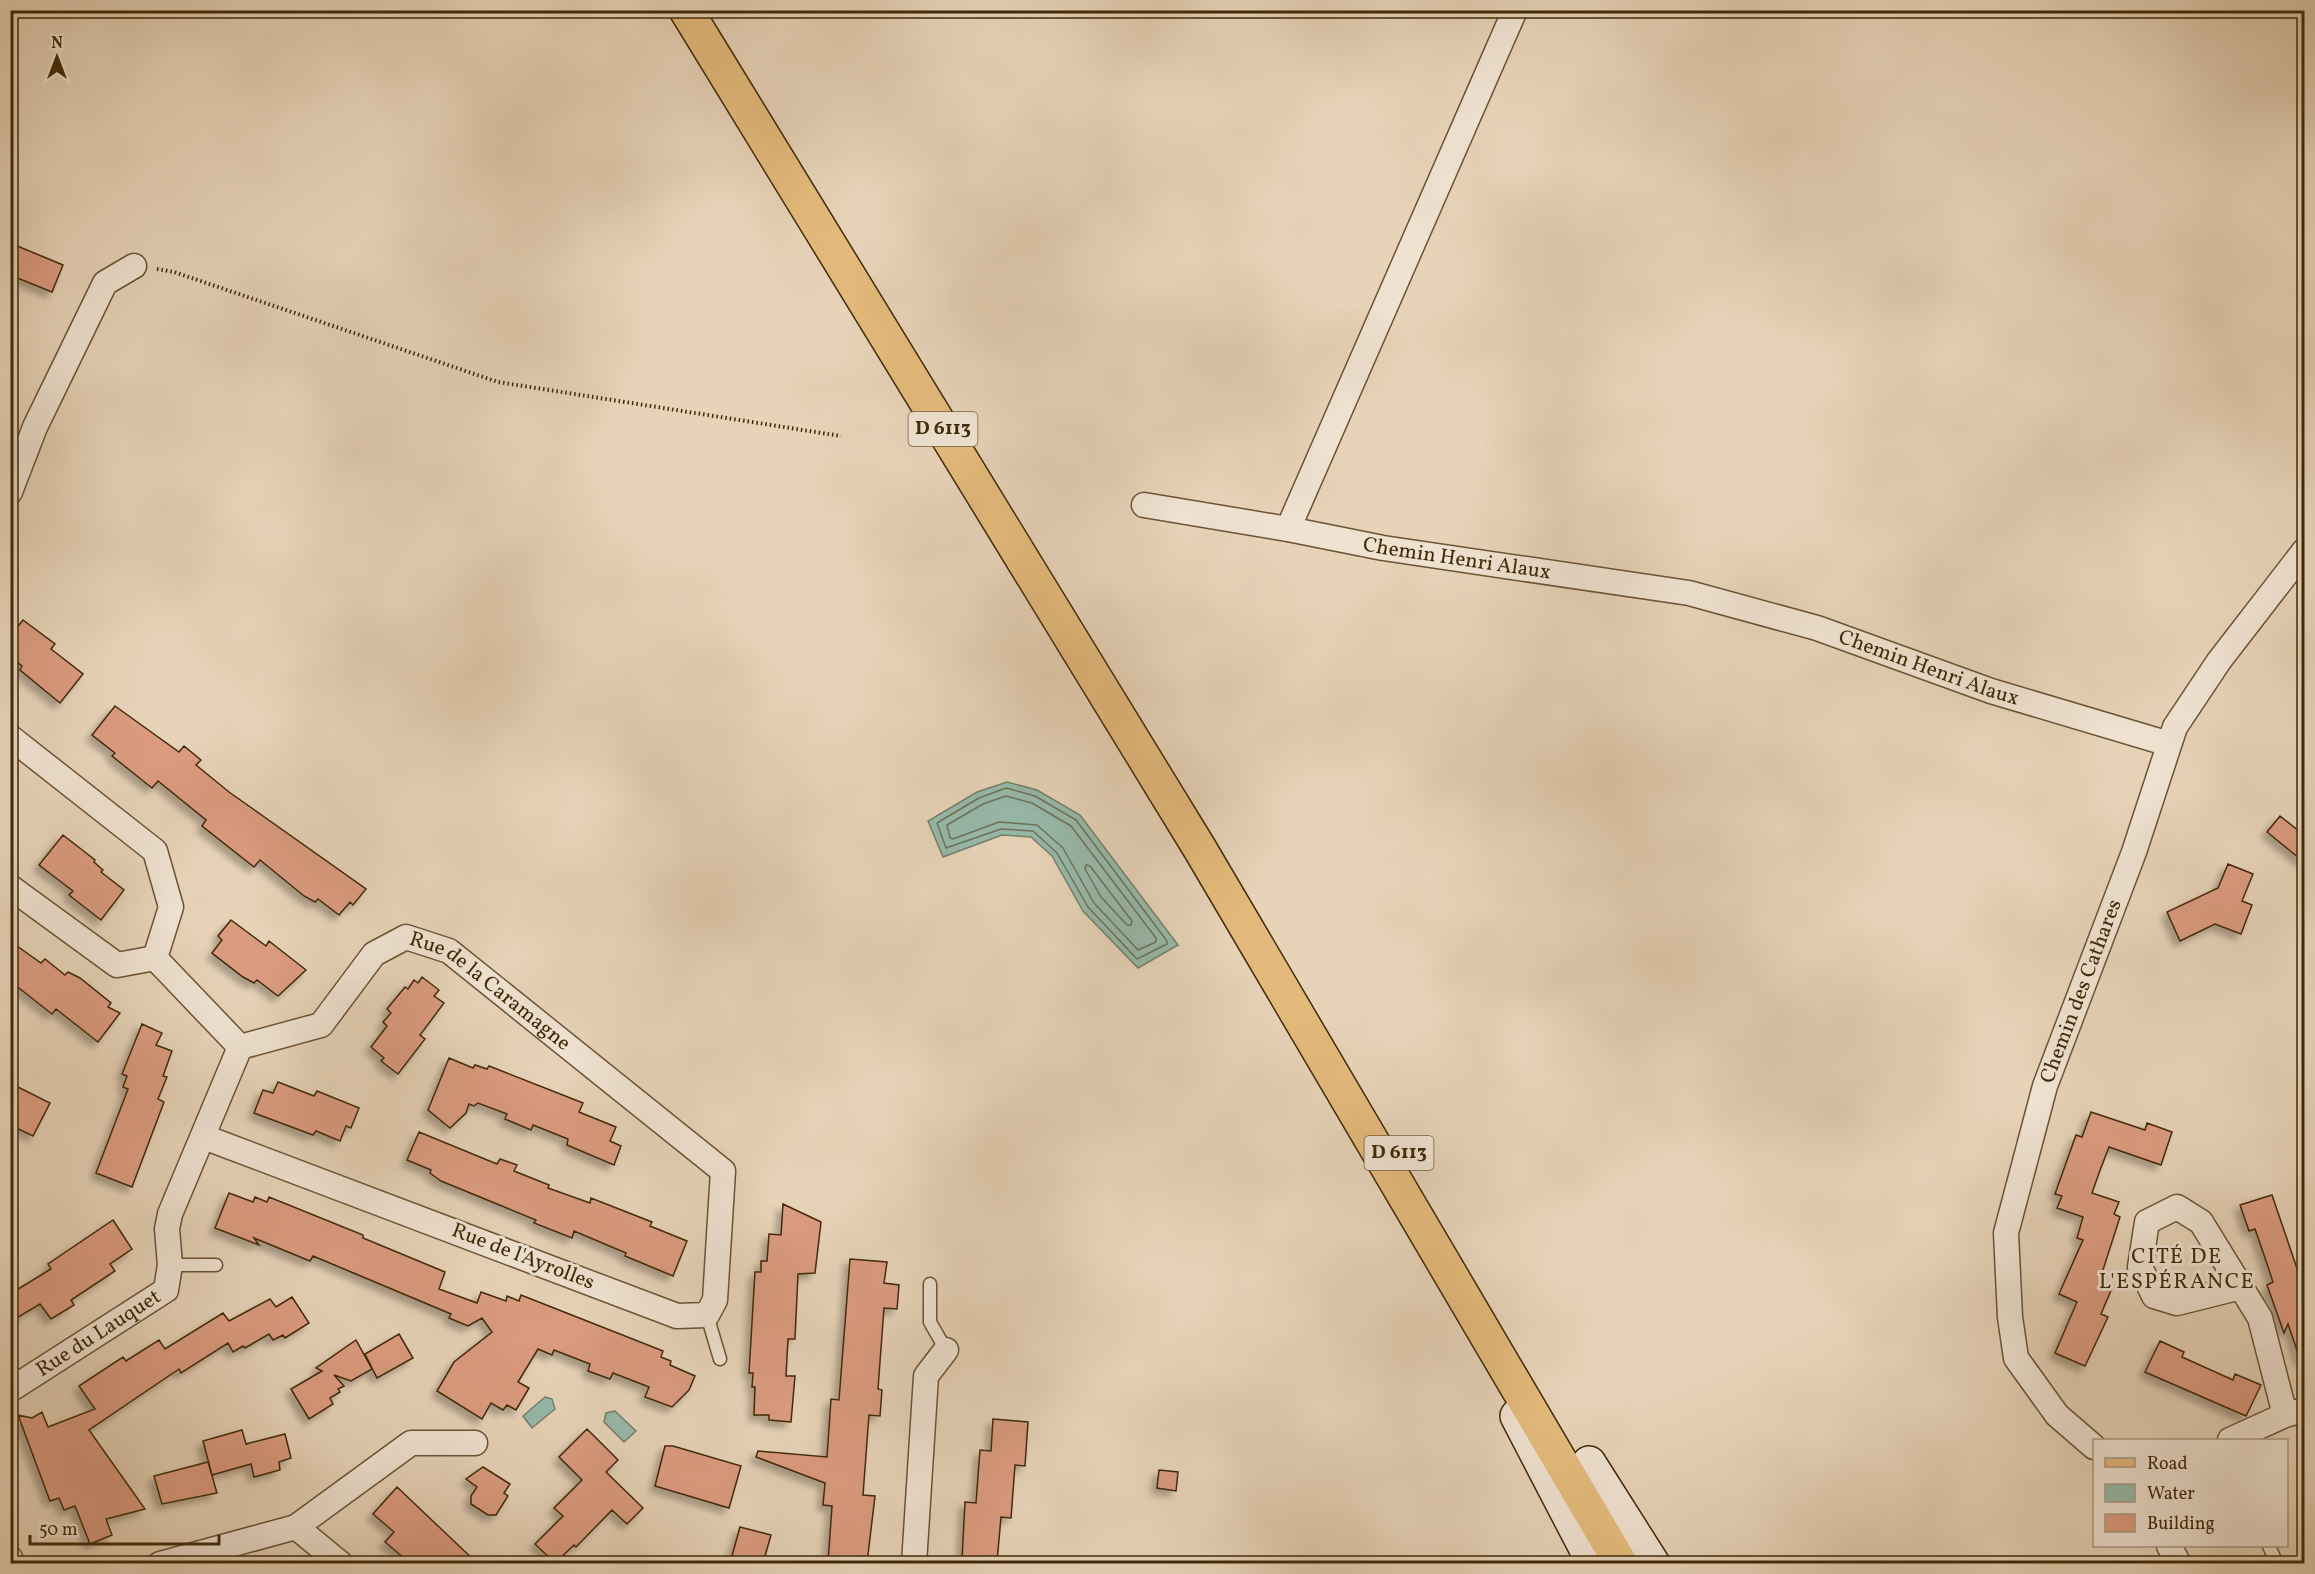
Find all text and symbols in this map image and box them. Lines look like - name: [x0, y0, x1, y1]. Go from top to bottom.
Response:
- north arrow: [27, 27, 87, 87]
- text: N: [51, 33, 63, 55]
- road number: D 6113: [908, 412, 978, 446]
- street label: Chemin Henri Alaux: [1360, 530, 1553, 587]
- street label: Chemin Henri Alaux: [1834, 622, 2023, 713]
- street label: Chemin des Cathares: [2033, 895, 2129, 1088]
- street label: Rue de la Caramagne: [406, 925, 577, 1058]
- road number: D 6113: [1364, 1136, 1434, 1170]
- street label: Rue de l'Ayrolles: [447, 1216, 599, 1298]
- district label: CITÉ DE L'ESPÉRANCE: [2099, 1242, 2255, 1298]
- street label: Rue du Lauquet: [30, 1283, 166, 1384]
- legend: [2093, 1439, 2288, 1547]
- text: Road: [2147, 1452, 2188, 1477]
- text: Water: [2147, 1482, 2195, 1507]
- scale bar: [30, 1508, 219, 1546]
- text: Building: [2147, 1512, 2215, 1537]
- text: 50 m: [39, 1518, 78, 1543]

